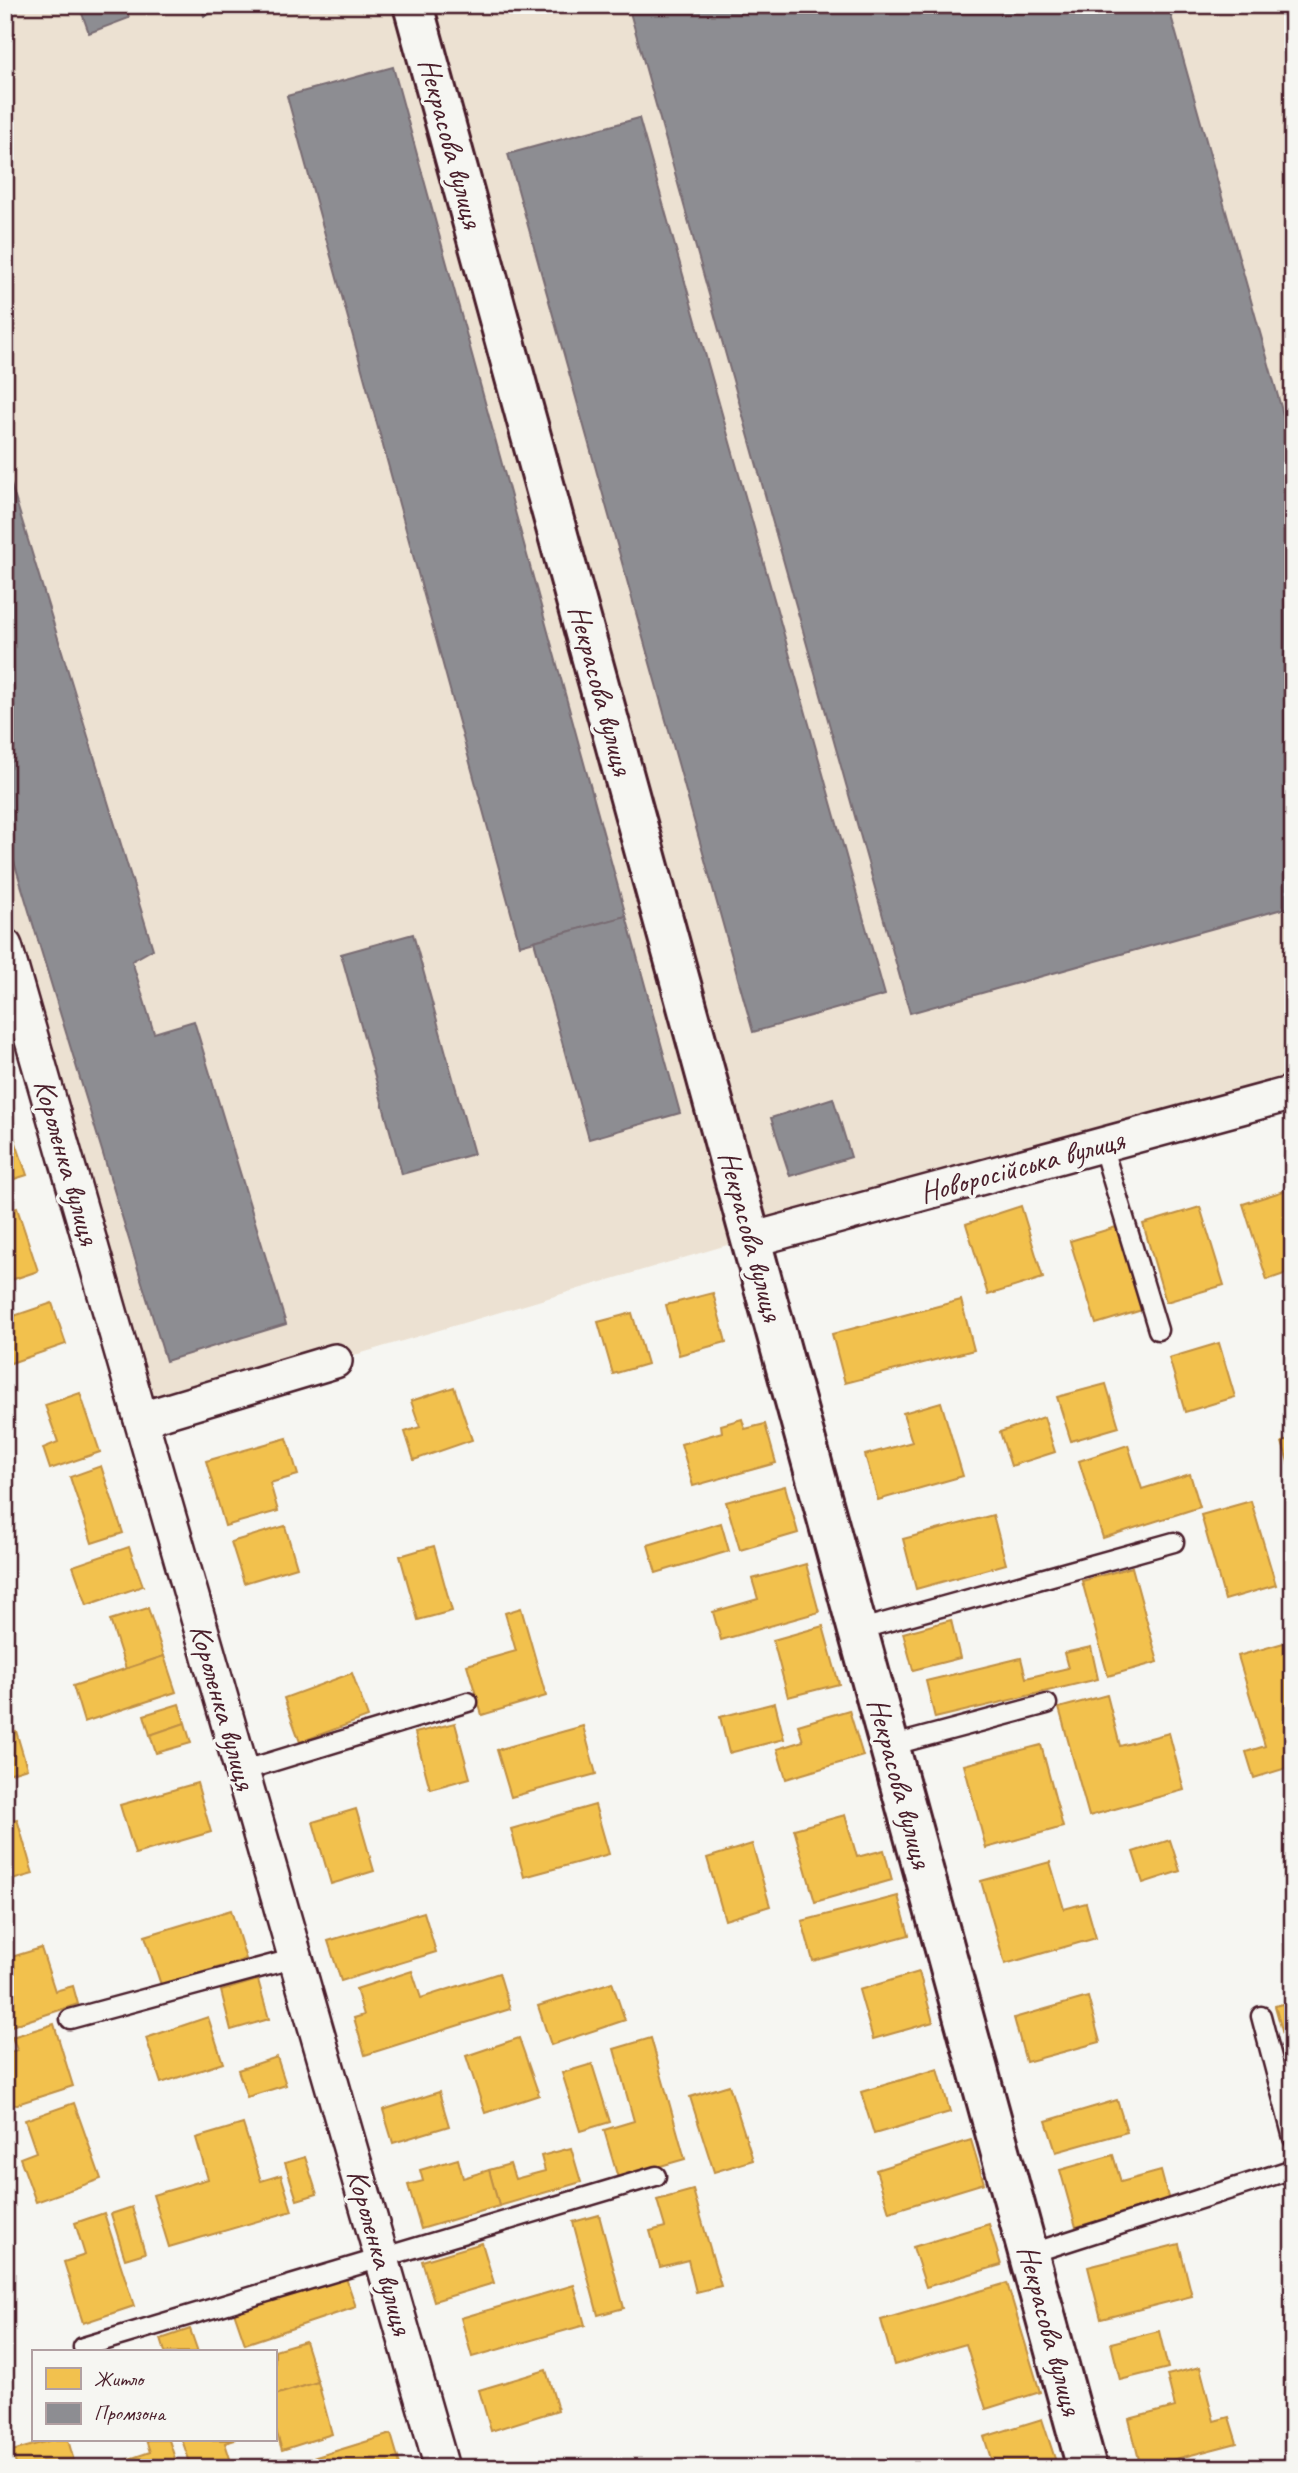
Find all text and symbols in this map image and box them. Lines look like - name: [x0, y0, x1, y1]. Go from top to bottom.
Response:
- street label: Некрасова вулиця: [410, 54, 492, 233]
- street label: Некрасова вулиця: [560, 601, 642, 780]
- street label: Короленка вулиця: [25, 1075, 109, 1250]
- street label: Новоросійська вулиця: [916, 1120, 1130, 1212]
- street label: Некрасова вулиця: [710, 1147, 792, 1326]
- street label: Короленка вулиця: [181, 1620, 265, 1795]
- street label: Некрасова вулиця: [859, 1694, 941, 1873]
- street label: Короленка вулиця: [338, 2165, 422, 2340]
- street label: Некрасова вулиця: [1009, 2241, 1091, 2420]
- legend: [32, 2350, 276, 2442]
- text: Житло: [94, 2366, 146, 2392]
- text: Промзона: [94, 2400, 167, 2426]

